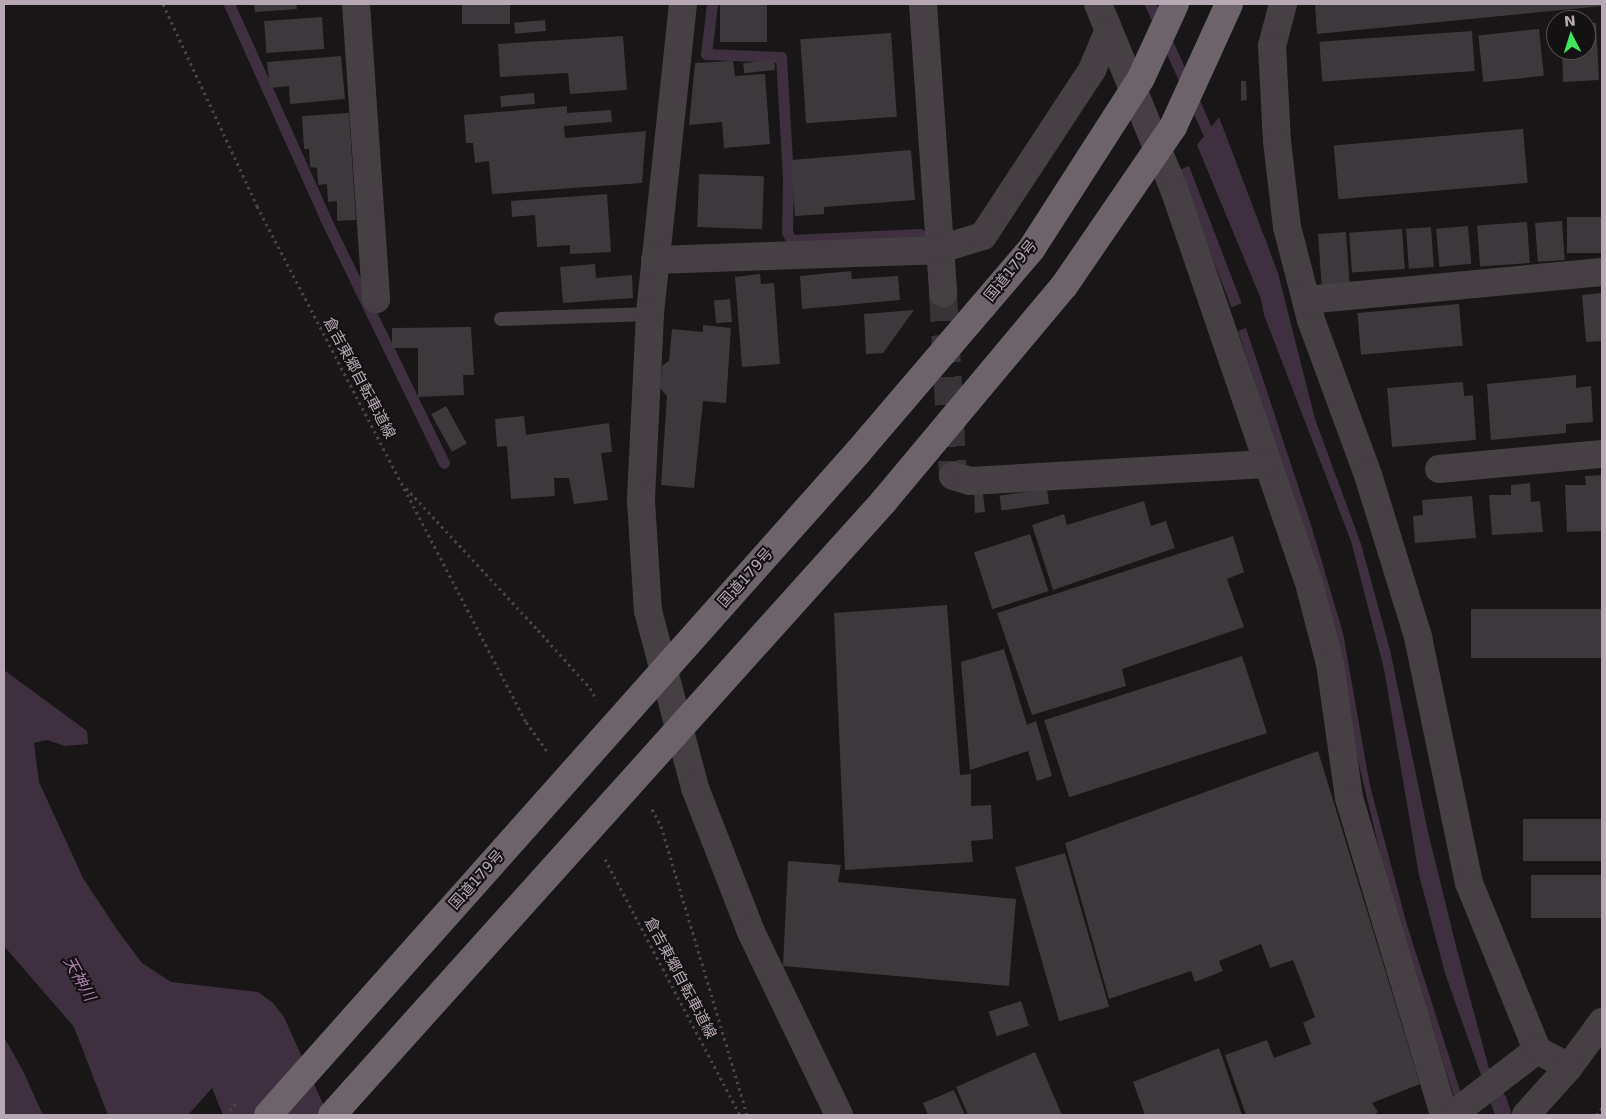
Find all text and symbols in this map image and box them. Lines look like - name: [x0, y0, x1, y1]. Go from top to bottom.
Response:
- north arrow: [1546, 10, 1596, 60]
- text: N: [1563, 13, 1576, 30]
- street label: 国道179号: [981, 237, 1041, 305]
- street label: 倉吉東郷自転車道線: [319, 314, 399, 442]
- street label: 国道179号: [715, 545, 777, 611]
- street label: 国道179号: [446, 847, 508, 913]
- street label: 倉吉東郷自転車道線: [640, 914, 720, 1042]
- water label: 天神川: [59, 953, 99, 1005]

